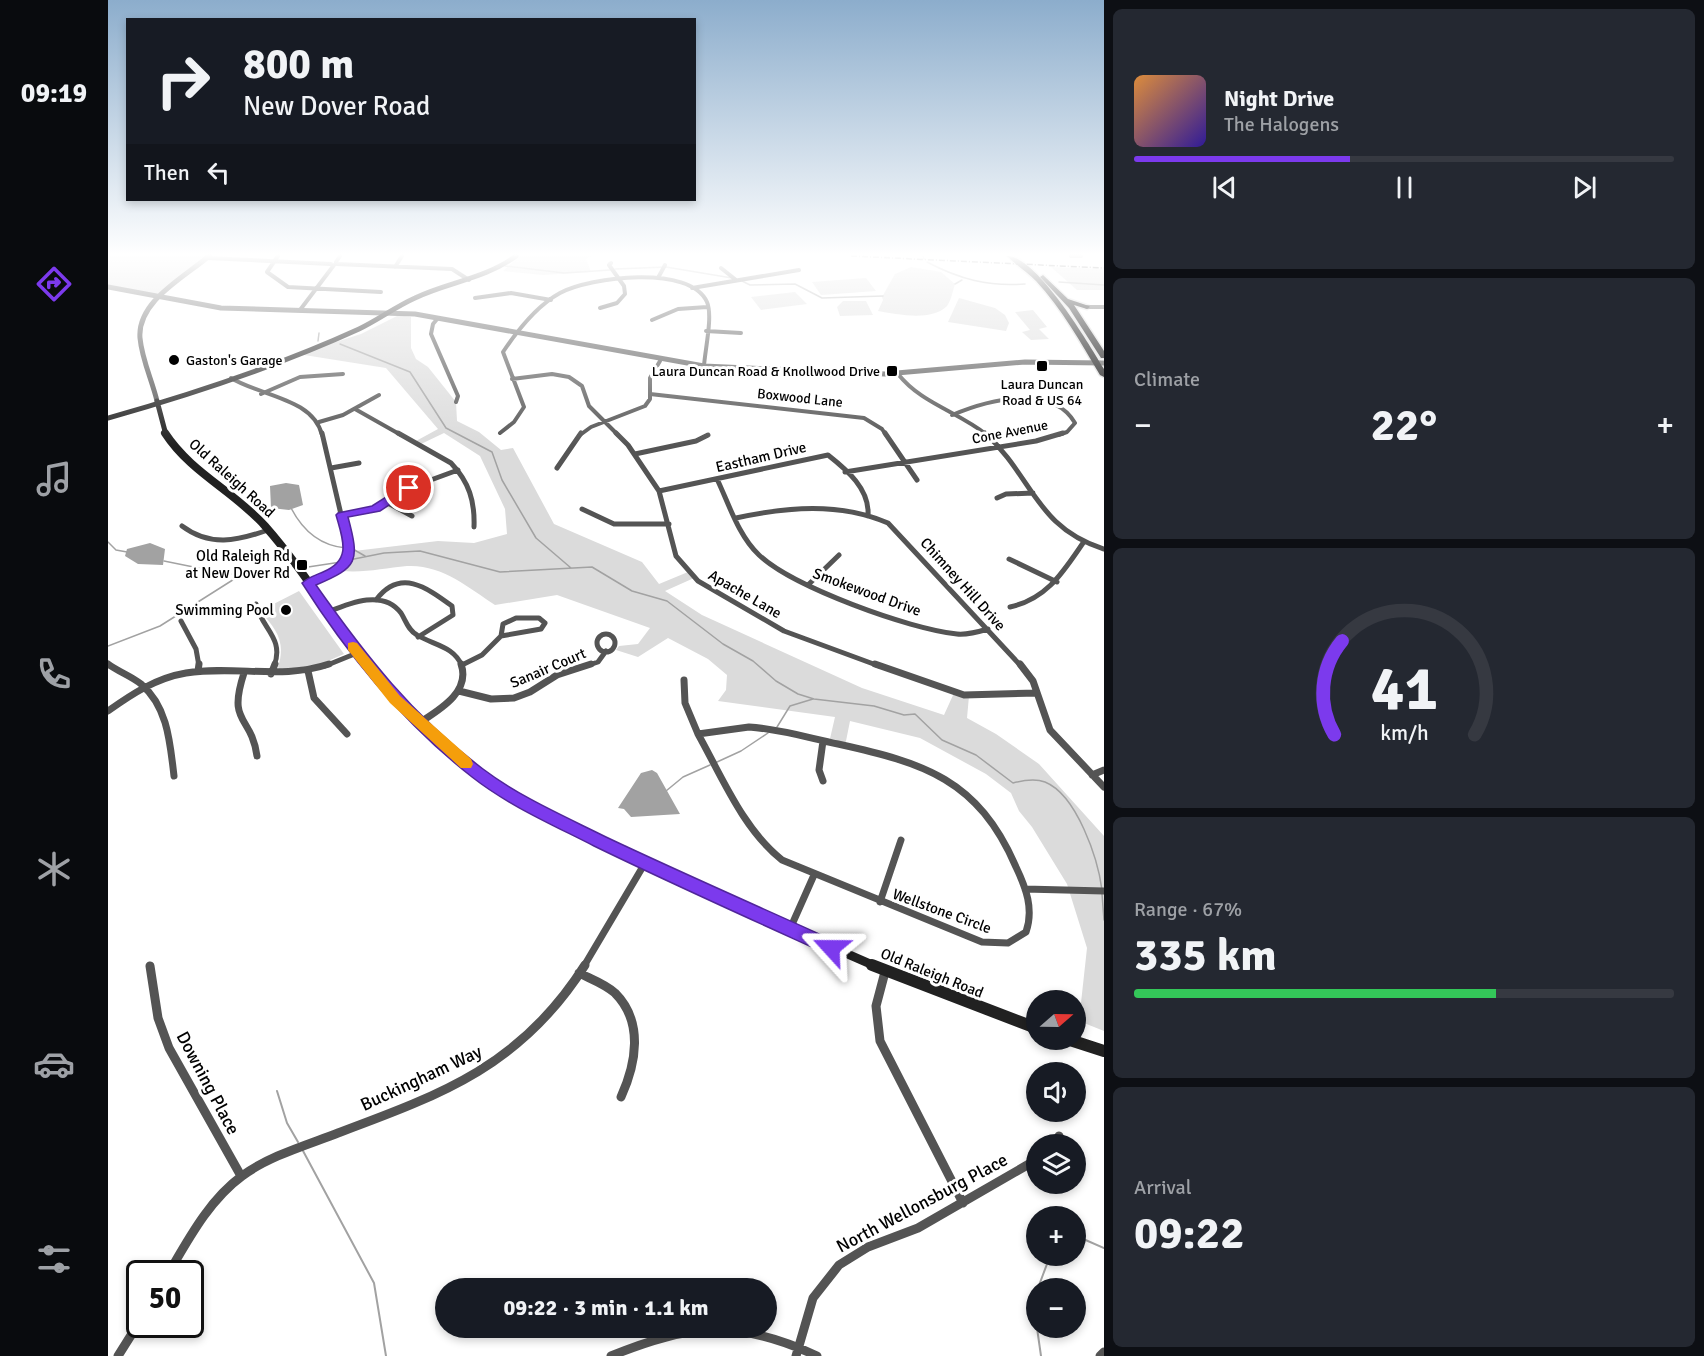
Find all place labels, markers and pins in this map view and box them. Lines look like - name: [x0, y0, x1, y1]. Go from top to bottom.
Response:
- place label: Gaston's Garage: [186, 352, 283, 369]
- marker: Gaston's Garage: [167, 353, 181, 367]
- marker: Laura Duncan Road & US 64: [1035, 359, 1049, 373]
- place label: Laura Duncan Road & Knollwood Drive: [652, 363, 880, 380]
- marker: Laura Duncan Road & Knollwood Drive: [885, 364, 899, 378]
- place label: Laura Duncan Road & US 64: [1001, 376, 1083, 409]
- pin: [383, 462, 434, 513]
- place label: Old Raleigh Rd at New Dover Rd: [185, 547, 290, 582]
- marker: Old Raleigh Rd at New Dover Rd: [295, 558, 309, 572]
- place label: Swimming Pool: [175, 601, 274, 619]
- marker: Swimming Pool: [279, 603, 293, 617]

